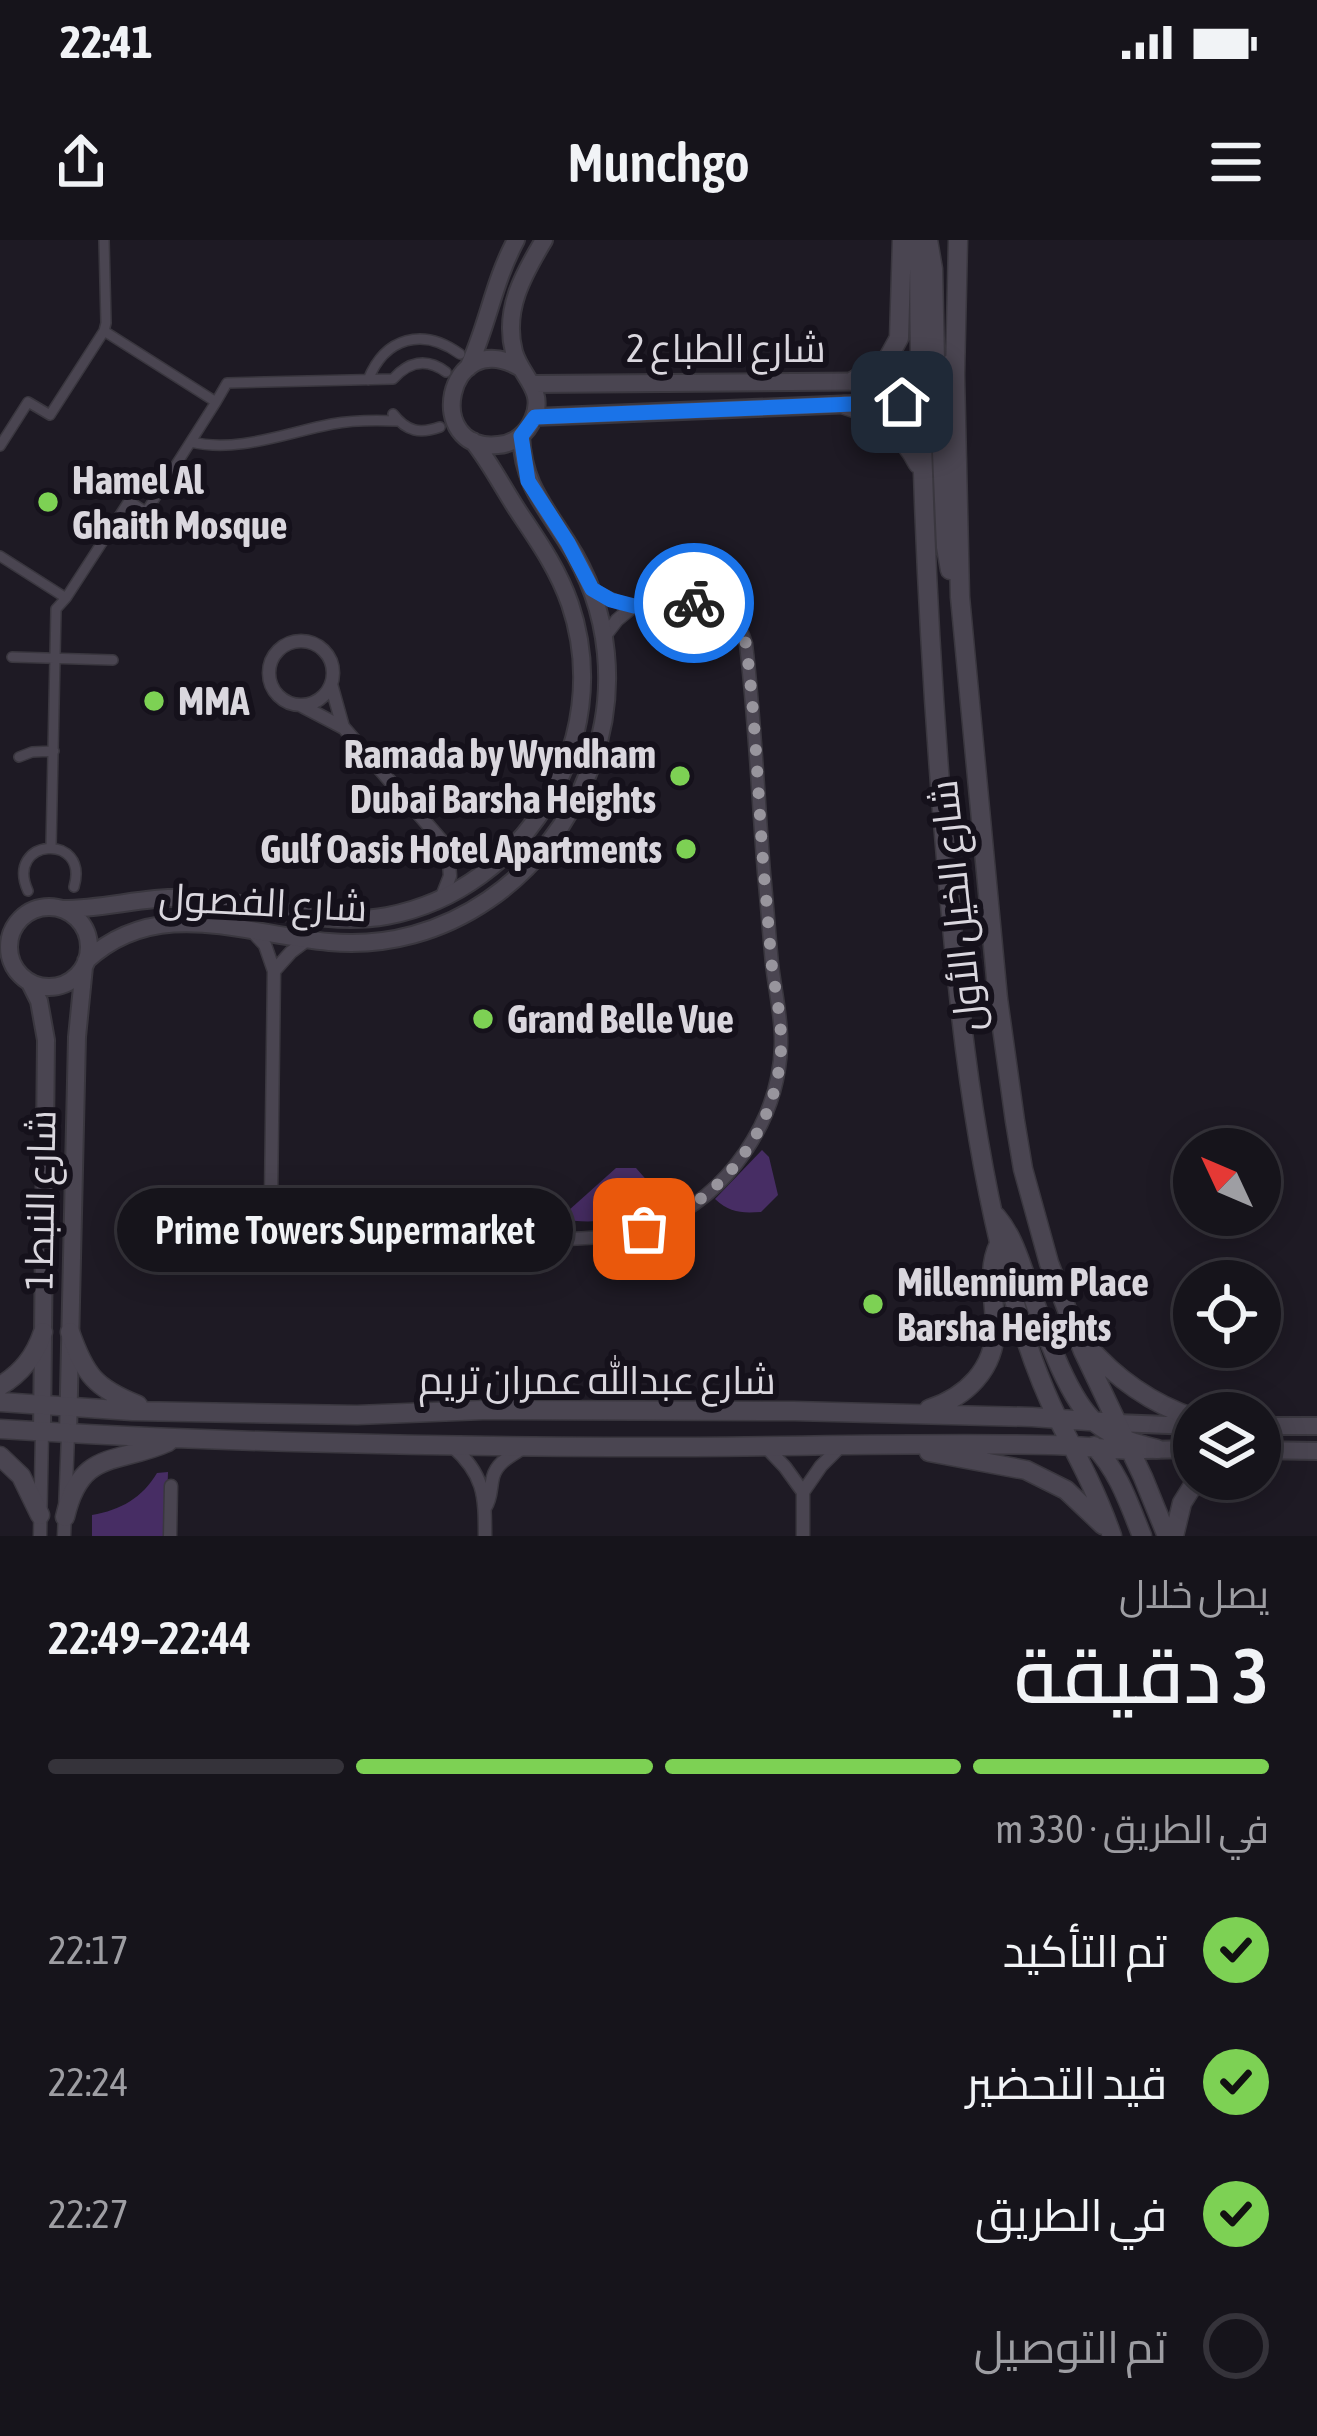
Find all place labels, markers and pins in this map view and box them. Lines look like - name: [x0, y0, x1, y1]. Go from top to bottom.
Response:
- pin: [851, 351, 953, 453]
- place label: Hamel Al Ghaith Mosque: [72, 458, 287, 547]
- marker: Hamel Al Ghaith Mosque: [35, 489, 61, 515]
- place label: MMA: [178, 679, 250, 723]
- marker: MMA: [141, 688, 167, 714]
- place label: Ramada by Wyndham Dubai Barsha Heights: [344, 732, 656, 821]
- marker: Ramada by Wyndham Dubai Barsha Heights: [667, 763, 693, 789]
- place label: Gulf Oasis Hotel Apartments: [260, 827, 662, 871]
- marker: Gulf Oasis Hotel Apartments: [673, 836, 699, 862]
- place label: Grand Belle Vue: [507, 997, 734, 1041]
- marker: Grand Belle Vue: [470, 1006, 496, 1032]
- pin: [593, 1178, 695, 1280]
- callout: Prime Towers Supermarket: [116, 1187, 572, 1271]
- place label: Millennium Place Barsha Heights: [897, 1260, 1149, 1349]
- marker: Millennium Place Barsha Heights: [860, 1291, 886, 1317]

